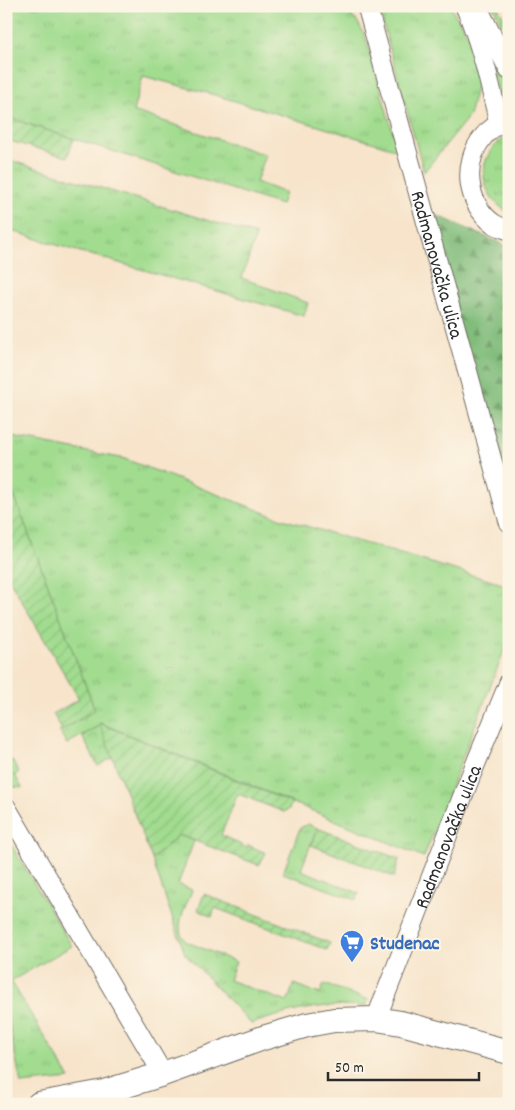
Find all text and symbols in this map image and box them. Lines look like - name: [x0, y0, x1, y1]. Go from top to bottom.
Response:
- street label: Radmanovačka ulica: [402, 188, 469, 343]
- street label: Radmanovačka ulica: [409, 761, 491, 913]
- supermarket icon: Studenac: [339, 929, 365, 963]
- place label: Studenac: [370, 931, 440, 959]
- scale bar: [328, 1050, 479, 1082]
- text: 50 m: [335, 1058, 364, 1080]

